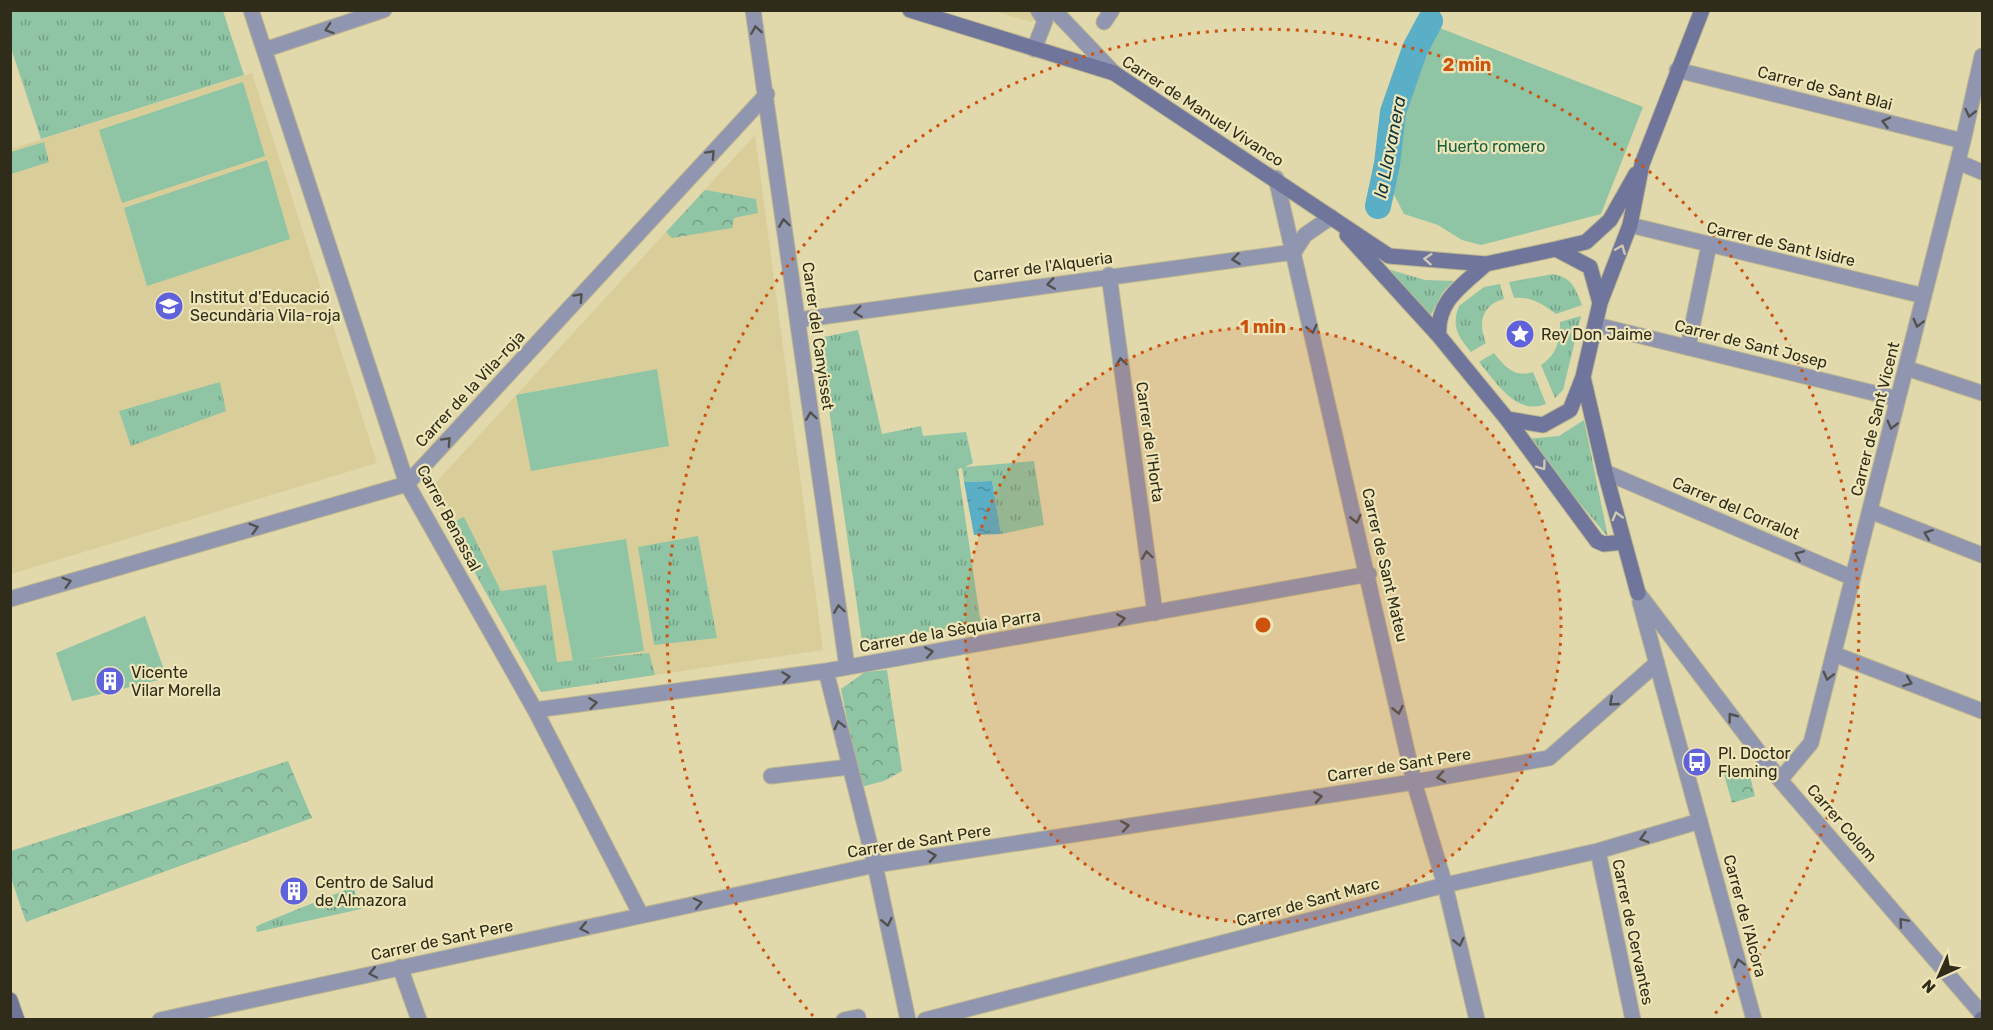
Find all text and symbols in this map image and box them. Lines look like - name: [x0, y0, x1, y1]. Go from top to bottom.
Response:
- one-way arrow: [324, 21, 335, 34]
- one-way arrow: [751, 26, 763, 35]
- street label: Carrer de Manuel Vivanco: [1119, 52, 1287, 170]
- text: 2 min: [1443, 54, 1491, 76]
- street label: Carrer de Sant Blai: [1756, 62, 1894, 114]
- water label: la Llavanera: [1369, 94, 1411, 200]
- one-way arrow: [1964, 108, 1977, 118]
- one-way arrow: [1881, 117, 1891, 130]
- park label: Huerto romero: [1437, 137, 1545, 156]
- one-way arrow: [704, 150, 715, 161]
- street label: Carrer de Sant Isidre: [1705, 218, 1857, 270]
- one-way arrow: [779, 219, 791, 228]
- one-way arrow: [1614, 244, 1626, 255]
- street label: Carrer de l'Alqueria: [972, 248, 1114, 286]
- one-way arrow: [1231, 253, 1240, 265]
- one-way arrow: [1423, 253, 1432, 266]
- street label: Carrer del Canyisset: [798, 261, 838, 411]
- one-way arrow: [1047, 277, 1056, 289]
- place label: Institut d'Educació Secundària Vila-roja: [190, 288, 340, 325]
- school or university icon: Institut d'Educació Secundària Vila-roja: [153, 290, 185, 322]
- one-way arrow: [572, 294, 583, 304]
- one-way arrow: [854, 305, 863, 317]
- text: 1 min: [1240, 316, 1286, 338]
- street label: Carrer de Sant Josep: [1673, 316, 1829, 372]
- place icon: Rey Don Jaime: [1504, 318, 1536, 350]
- one-way arrow: [1912, 318, 1925, 328]
- one-way arrow: [1304, 324, 1317, 334]
- place label: Rey Don Jaime: [1541, 325, 1652, 344]
- street label: Carrer de la Vila-roja: [411, 327, 529, 451]
- street label: Carrer de Sant Vicent: [1847, 340, 1903, 498]
- one-way arrow: [1115, 357, 1128, 366]
- street label: Carrer de l'Horta: [1132, 380, 1168, 504]
- one-way arrow: [806, 412, 818, 421]
- one-way arrow: [1886, 420, 1899, 430]
- one-way arrow: [440, 437, 451, 448]
- one-way arrow: [1535, 459, 1546, 470]
- street label: Carrer Benassal: [413, 462, 485, 574]
- street label: Carrer del Corralot: [1670, 473, 1802, 543]
- street label: Carrer de Sant Mateu: [1358, 486, 1412, 644]
- one-way arrow: [1612, 512, 1624, 522]
- one-way arrow: [1349, 514, 1362, 524]
- one-way arrow: [248, 523, 259, 535]
- one-way arrow: [1923, 529, 1934, 541]
- one-way arrow: [1142, 550, 1154, 559]
- one-way arrow: [1794, 550, 1805, 562]
- one-way arrow: [62, 577, 72, 590]
- one-way arrow: [833, 605, 845, 614]
- street label: Carrer de la Sèquia Parra: [858, 606, 1042, 656]
- one-way arrow: [1116, 613, 1126, 626]
- centre of rings: [1253, 615, 1273, 635]
- one-way arrow: [924, 647, 933, 659]
- place label: Vicente Vilar Morella: [131, 663, 221, 700]
- building icon: Vicente Vilar Morella: [94, 665, 126, 697]
- one-way arrow: [1823, 670, 1836, 680]
- one-way arrow: [782, 671, 791, 683]
- one-way arrow: [1902, 675, 1913, 688]
- one-way arrow: [1609, 694, 1620, 705]
- one-way arrow: [588, 697, 598, 709]
- one-way arrow: [1391, 704, 1404, 714]
- one-way arrow: [1729, 712, 1740, 723]
- one-way arrow: [834, 720, 847, 730]
- street label: Carrer de Sant Pere: [1326, 744, 1472, 786]
- place label: Pl. Doctor Fleming: [1718, 744, 1791, 781]
- bus stop icon: Pl. Doctor Fleming: [1681, 746, 1713, 778]
- one-way arrow: [1436, 770, 1446, 783]
- street label: Carrer Colom: [1803, 780, 1881, 866]
- one-way arrow: [1313, 791, 1323, 804]
- street label: Carrer de Sant Pere: [846, 820, 992, 862]
- one-way arrow: [1121, 821, 1130, 833]
- one-way arrow: [1639, 831, 1650, 843]
- one-way arrow: [928, 850, 937, 862]
- street label: Carrer de l'Alcora: [1719, 853, 1771, 979]
- street label: Carrer de Cervantes: [1608, 857, 1658, 1007]
- place label: Centro de Salud de Almazora: [315, 873, 434, 910]
- street label: Carrer de Sant Marc: [1234, 874, 1382, 930]
- building icon: Centro de Salud de Almazora: [278, 875, 310, 907]
- one-way arrow: [693, 897, 703, 910]
- street label: Carrer de Sant Pere: [369, 916, 515, 964]
- one-way arrow: [880, 917, 893, 927]
- one-way arrow: [1899, 918, 1910, 929]
- one-way arrow: [579, 920, 589, 933]
- one-way arrow: [1451, 937, 1464, 947]
- north arrow: [1909, 946, 1969, 1006]
- one-way arrow: [1733, 958, 1746, 968]
- one-way arrow: [368, 966, 378, 979]
- text: N: [1918, 975, 1940, 997]

